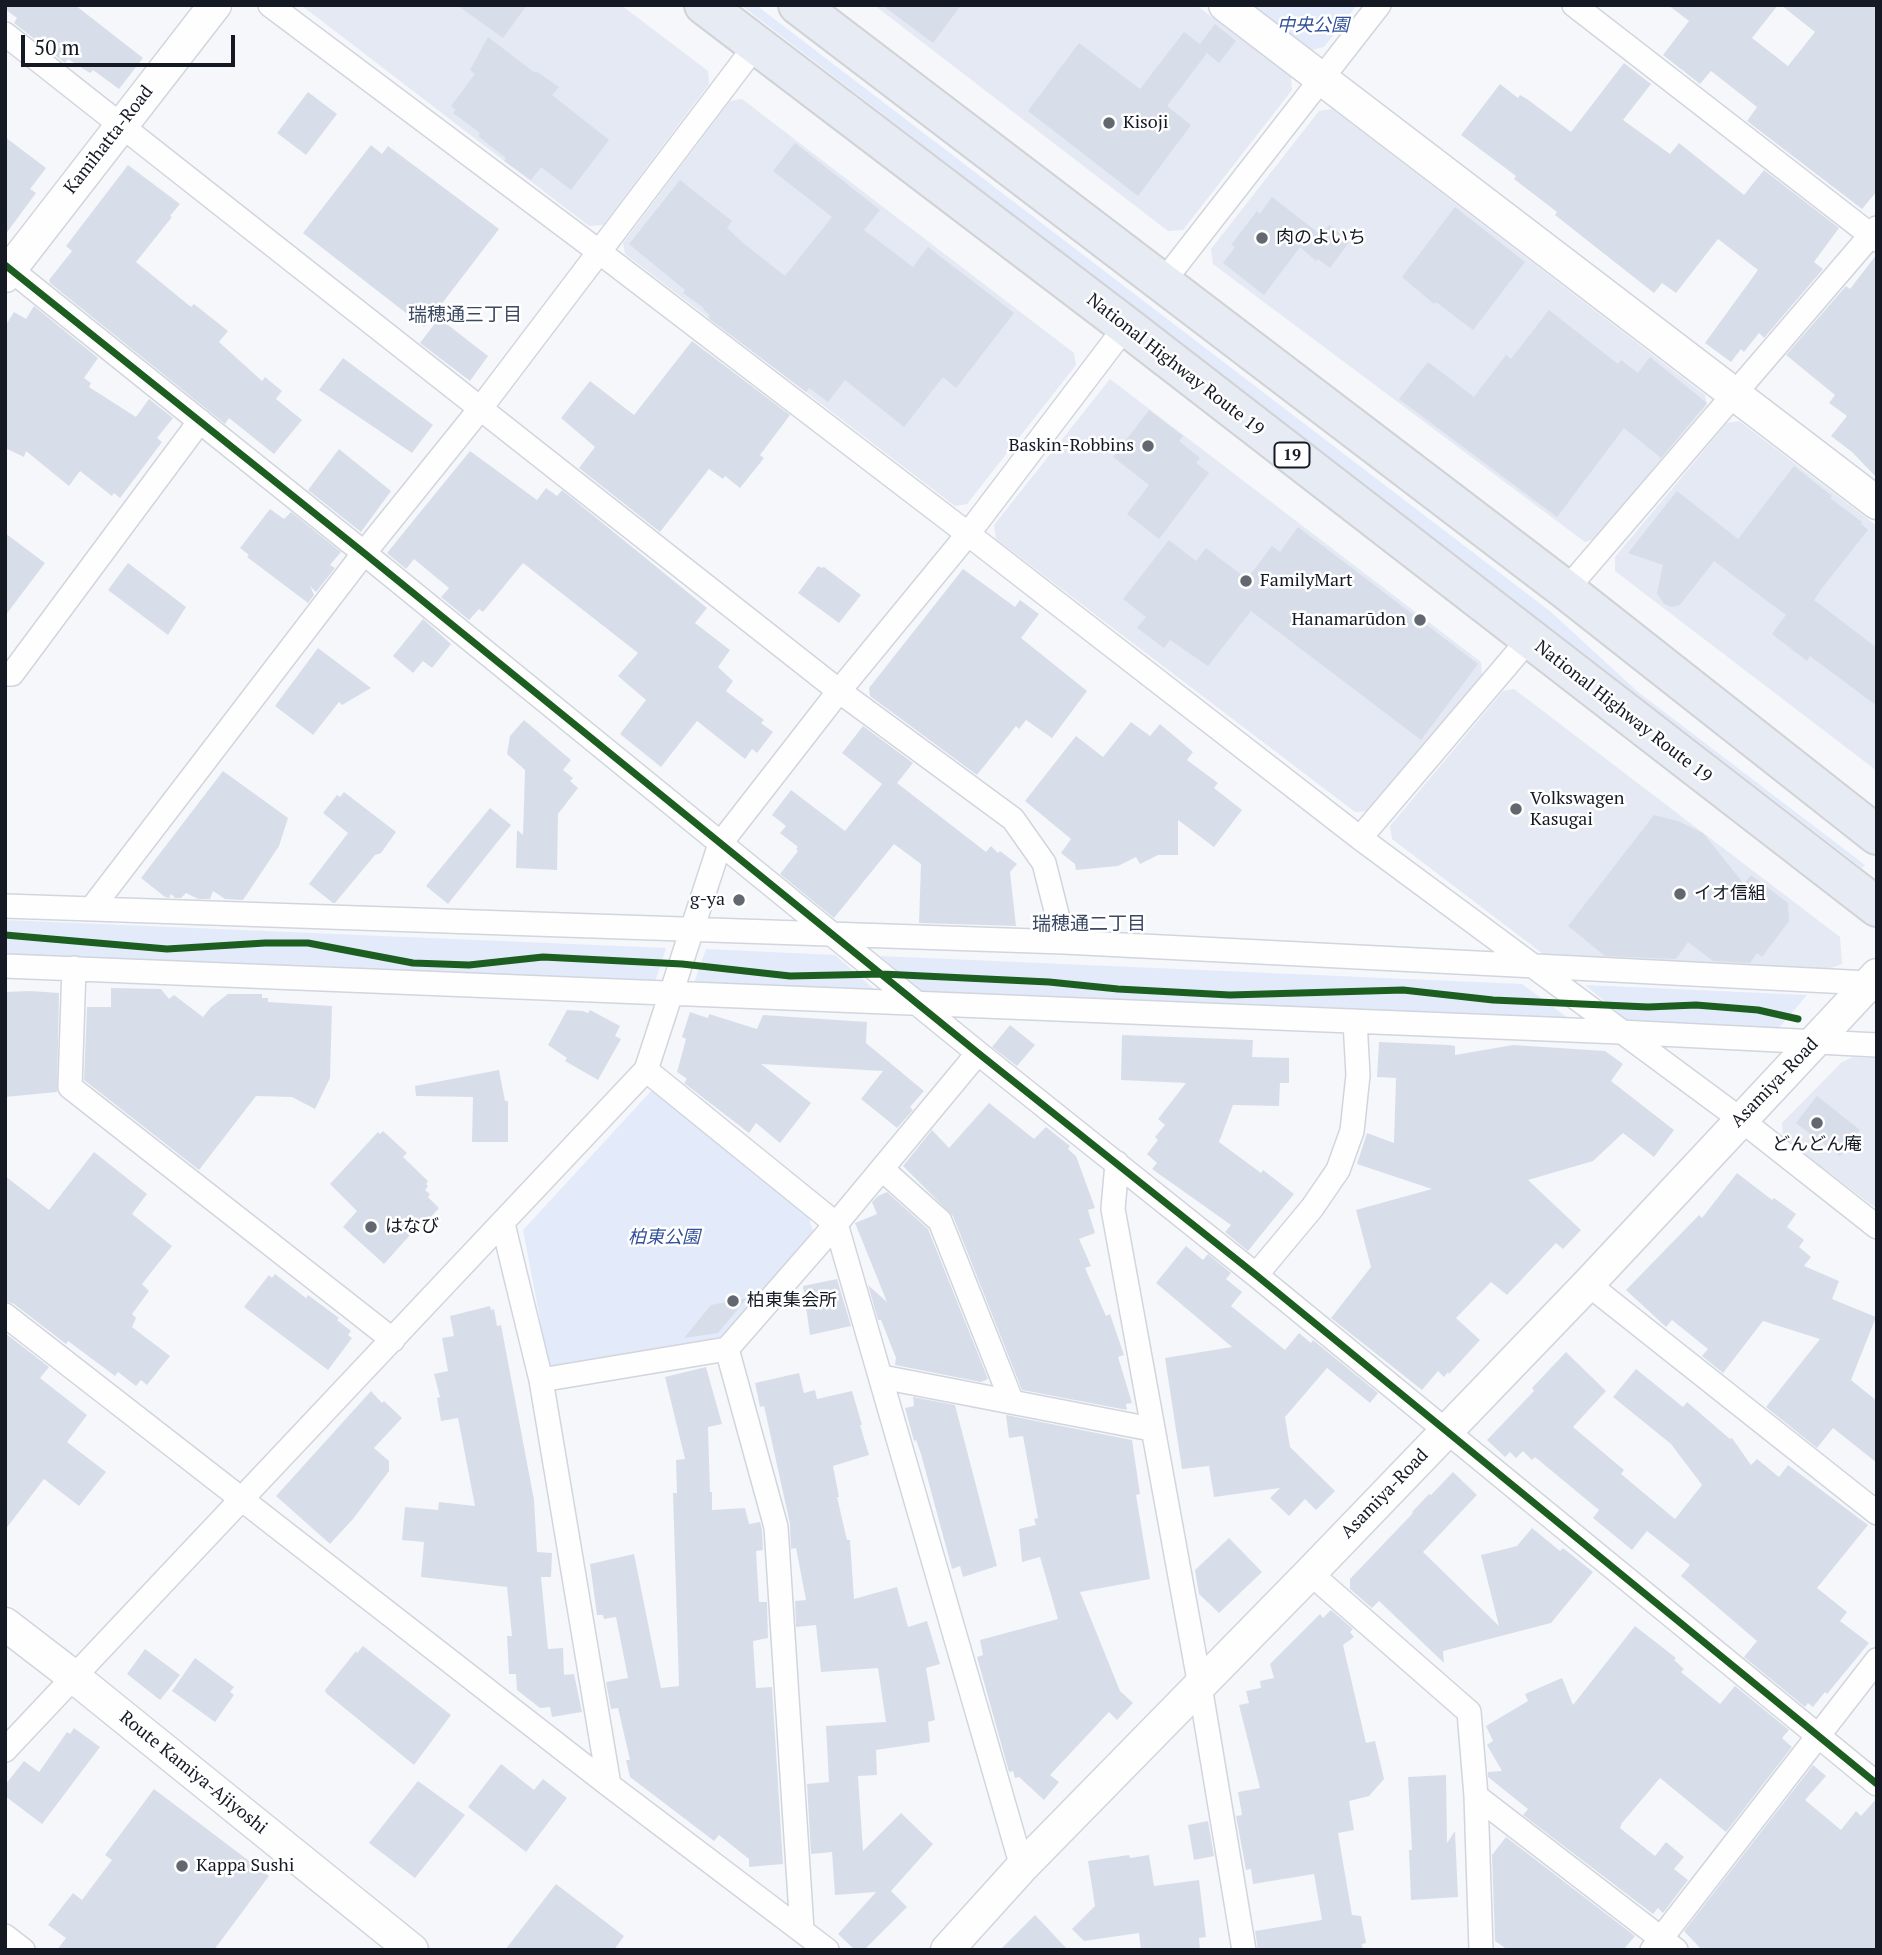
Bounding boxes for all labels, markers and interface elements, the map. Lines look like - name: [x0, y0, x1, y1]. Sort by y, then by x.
- park label: 中央公園: [1277, 15, 1349, 37]
- scale bar: [24, 21, 238, 65]
- text: 50 m: [34, 33, 80, 61]
- street label: Kamihatta-Road: [60, 82, 158, 198]
- place label: Kisoji: [1123, 112, 1168, 134]
- marker: Kisoji: [1101, 115, 1117, 131]
- place label: 肉のよいち: [1276, 227, 1366, 249]
- marker: 肉のよいち: [1254, 230, 1270, 246]
- street label: National Highway Route 19: [1082, 289, 1268, 441]
- district label: 瑞穂通三丁目: [408, 305, 522, 327]
- place label: Baskin-Robbins: [1008, 435, 1134, 457]
- marker: Baskin-Robbins: [1140, 438, 1156, 454]
- road number: 19: [1274, 442, 1310, 468]
- place label: FamilyMart: [1260, 570, 1353, 592]
- marker: FamilyMart: [1238, 573, 1254, 589]
- place label: Hanamarūdon: [1292, 609, 1406, 631]
- marker: Hanamarūdon: [1412, 612, 1428, 628]
- street label: National Highway Route 19: [1530, 636, 1716, 788]
- place label: Volkswagen Kasugai: [1530, 788, 1625, 830]
- marker: Volkswagen Kasugai: [1508, 801, 1524, 817]
- place label: イオ信組: [1694, 883, 1766, 905]
- marker: イオ信組: [1672, 886, 1688, 902]
- place label: g-ya: [690, 889, 725, 911]
- marker: g-ya: [731, 892, 747, 908]
- district label: 瑞穂通二丁目: [1032, 914, 1146, 936]
- street label: Asamiya-Road: [1727, 1034, 1823, 1132]
- marker: どんどん庵: [1809, 1115, 1825, 1131]
- place label: どんどん庵: [1772, 1134, 1862, 1156]
- place label: はなび: [385, 1216, 439, 1238]
- marker: はなび: [363, 1219, 379, 1235]
- park label: 柏東公園: [628, 1227, 700, 1249]
- place label: 柏東集会所: [747, 1290, 837, 1312]
- marker: 柏東集会所: [725, 1293, 741, 1309]
- street label: Asamiya-Road: [1337, 1445, 1433, 1543]
- street label: Route Kamiya-Ajiyoshi: [115, 1707, 271, 1839]
- place label: Kappa Sushi: [196, 1855, 294, 1877]
- marker: Kappa Sushi: [174, 1858, 190, 1874]

